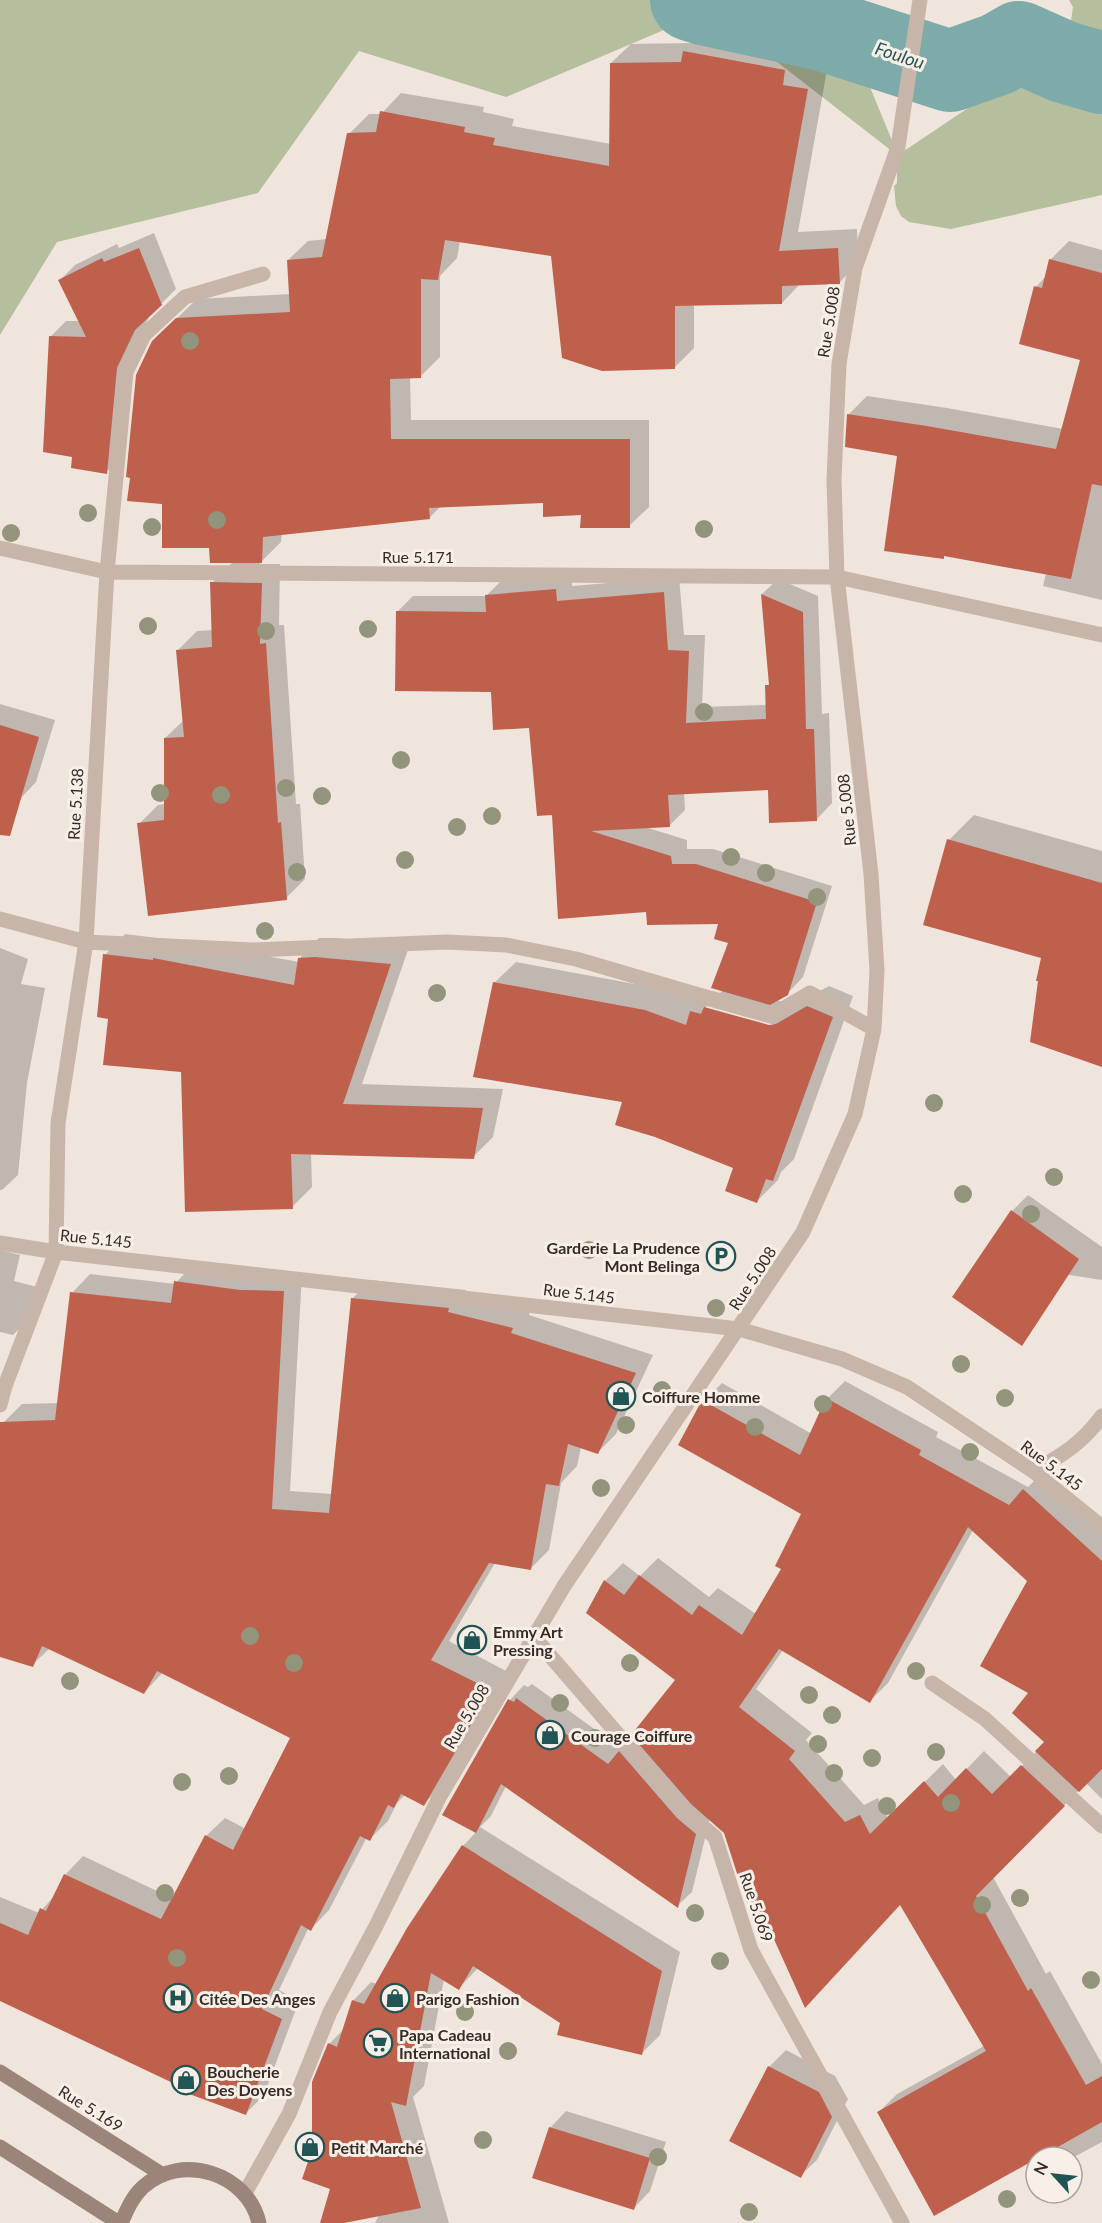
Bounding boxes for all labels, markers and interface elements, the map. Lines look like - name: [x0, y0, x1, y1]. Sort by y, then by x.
- water label: Foulou: [873, 37, 927, 73]
- street label: Rue 5.008: [813, 285, 843, 359]
- street label: Rue 5.171: [382, 547, 454, 566]
- street label: Rue 5.138: [64, 768, 86, 840]
- street label: Rue 5.008: [833, 773, 859, 847]
- street label: Rue 5.145: [59, 1225, 133, 1251]
- place label: Garderie La Prudence Mont Belinga: [547, 1238, 700, 1275]
- parking icon: Garderie La Prudence Mont Belinga: [705, 1240, 737, 1272]
- street label: Rue 5.008: [724, 1243, 780, 1313]
- street label: Rue 5.145: [542, 1279, 616, 1307]
- shop icon: Coiffure Homme: [605, 1380, 637, 1412]
- place label: Coiffure Homme: [642, 1387, 761, 1406]
- street label: Rue 5.145: [1018, 1436, 1086, 1494]
- place label: Emmy Art Pressing: [493, 1622, 563, 1659]
- shop icon: Emmy Art Pressing: [456, 1624, 488, 1656]
- street label: Rue 5.008: [439, 1680, 493, 1752]
- shop icon: Courage Coiffure: [534, 1719, 566, 1751]
- place label: Courage Coiffure: [571, 1726, 693, 1745]
- street label: Rue 5.069: [736, 1870, 778, 1944]
- hospital icon: Citée Des Anges: [162, 1982, 194, 2014]
- shop icon: Parigo Fashion: [379, 1982, 411, 2014]
- place label: Citée Des Anges: [199, 1989, 316, 2008]
- place label: Parigo Fashion: [416, 1989, 520, 2008]
- place label: Papa Cadeau International: [399, 2025, 491, 2062]
- supermarket icon: Papa Cadeau International: [362, 2027, 394, 2059]
- place label: Boucherie Des Doyens: [207, 2062, 292, 2099]
- shop icon: Boucherie Des Doyens: [170, 2064, 202, 2096]
- street label: Rue 5.169: [55, 2081, 127, 2135]
- shop icon: Petit Marché: [294, 2131, 326, 2163]
- place label: Petit Marché: [331, 2138, 424, 2157]
- north arrow: [1024, 2145, 1084, 2205]
- text: N: [1029, 2158, 1051, 2178]

